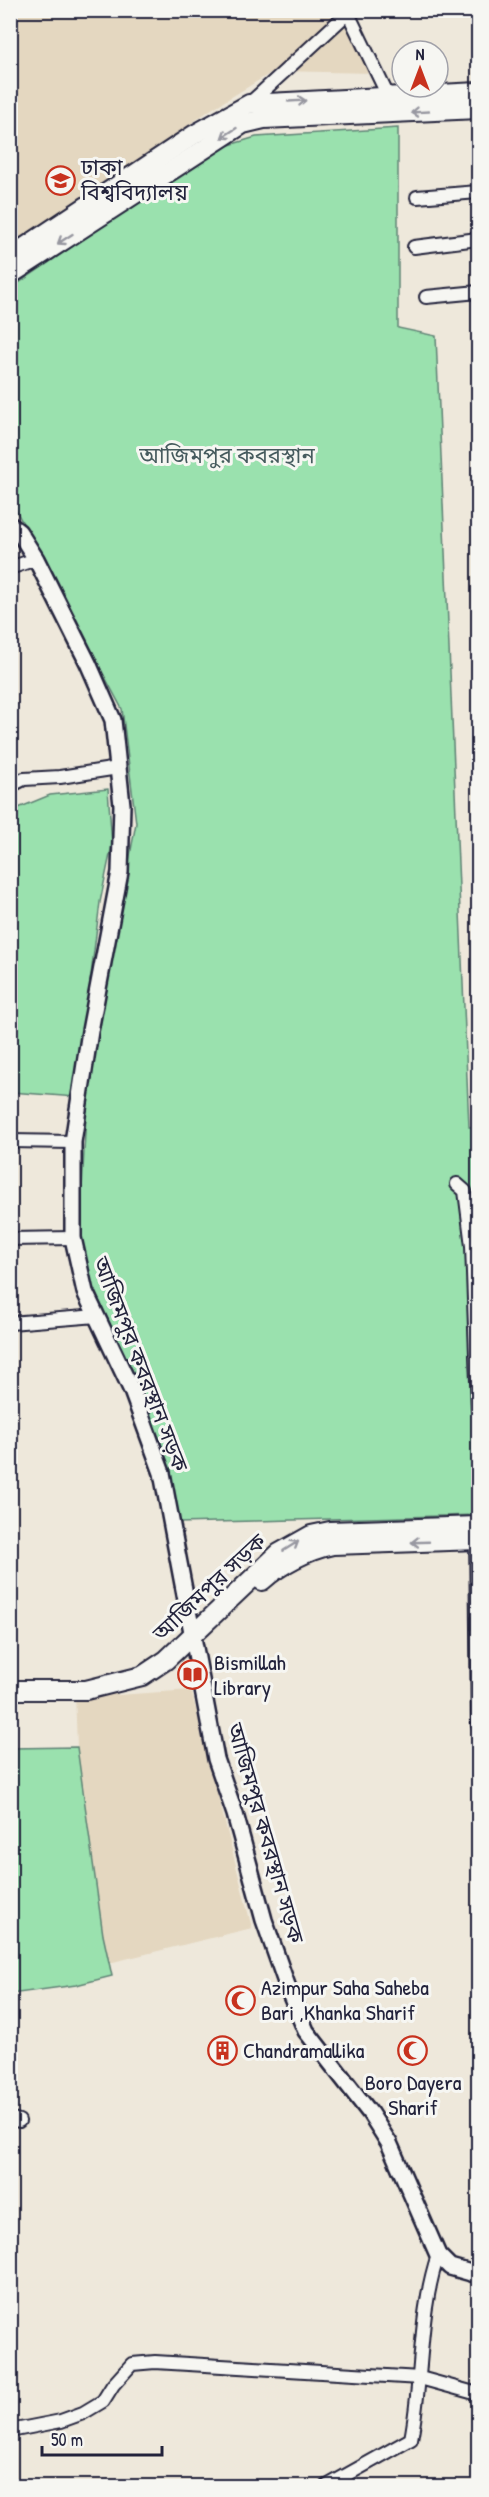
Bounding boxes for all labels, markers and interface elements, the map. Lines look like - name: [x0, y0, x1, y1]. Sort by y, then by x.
- north arrow: [390, 39, 450, 99]
- text: N: [416, 43, 425, 65]
- one-way arrow: [287, 95, 307, 106]
- one-way arrow: [411, 107, 431, 118]
- one-way arrow: [221, 127, 237, 139]
- place label: ঢাকা বিশ্ববিদ্যালয়: [80, 152, 188, 207]
- school or university icon: ঢাকা বিশ্ববিদ্যালয়: [44, 164, 76, 196]
- one-way arrow: [57, 234, 74, 246]
- park label: আজিমপুর কবরস্থান: [138, 440, 315, 470]
- street label: আজিমপুর কবরস্থান সড়ক: [86, 1251, 196, 1476]
- street label: আজিমপুর সড়ক: [145, 1526, 272, 1648]
- one-way arrow: [411, 1536, 431, 1548]
- one-way arrow: [282, 1540, 299, 1552]
- place label: Bismillah Library: [214, 1647, 286, 1702]
- library icon: Bismillah Library: [177, 1659, 209, 1691]
- street label: আজিমপুর কবরস্থান সড়ক: [220, 1718, 312, 1947]
- place label: Azimpur Saha Saheba Bari ,Khanka Sharif: [261, 1972, 429, 2027]
- mosque icon: Azimpur Saha Saheba Bari ,Khanka Sharif: [224, 1984, 256, 2016]
- building icon: Chandramallika: [206, 2034, 238, 2066]
- mosque icon: Boro Dayera Sharif: [397, 2034, 429, 2066]
- place label: Chandramallika: [243, 2035, 365, 2065]
- place label: Boro Dayera Sharif: [365, 2067, 462, 2122]
- scale bar: [42, 2419, 162, 2457]
- text: 50 m: [51, 2427, 83, 2452]

